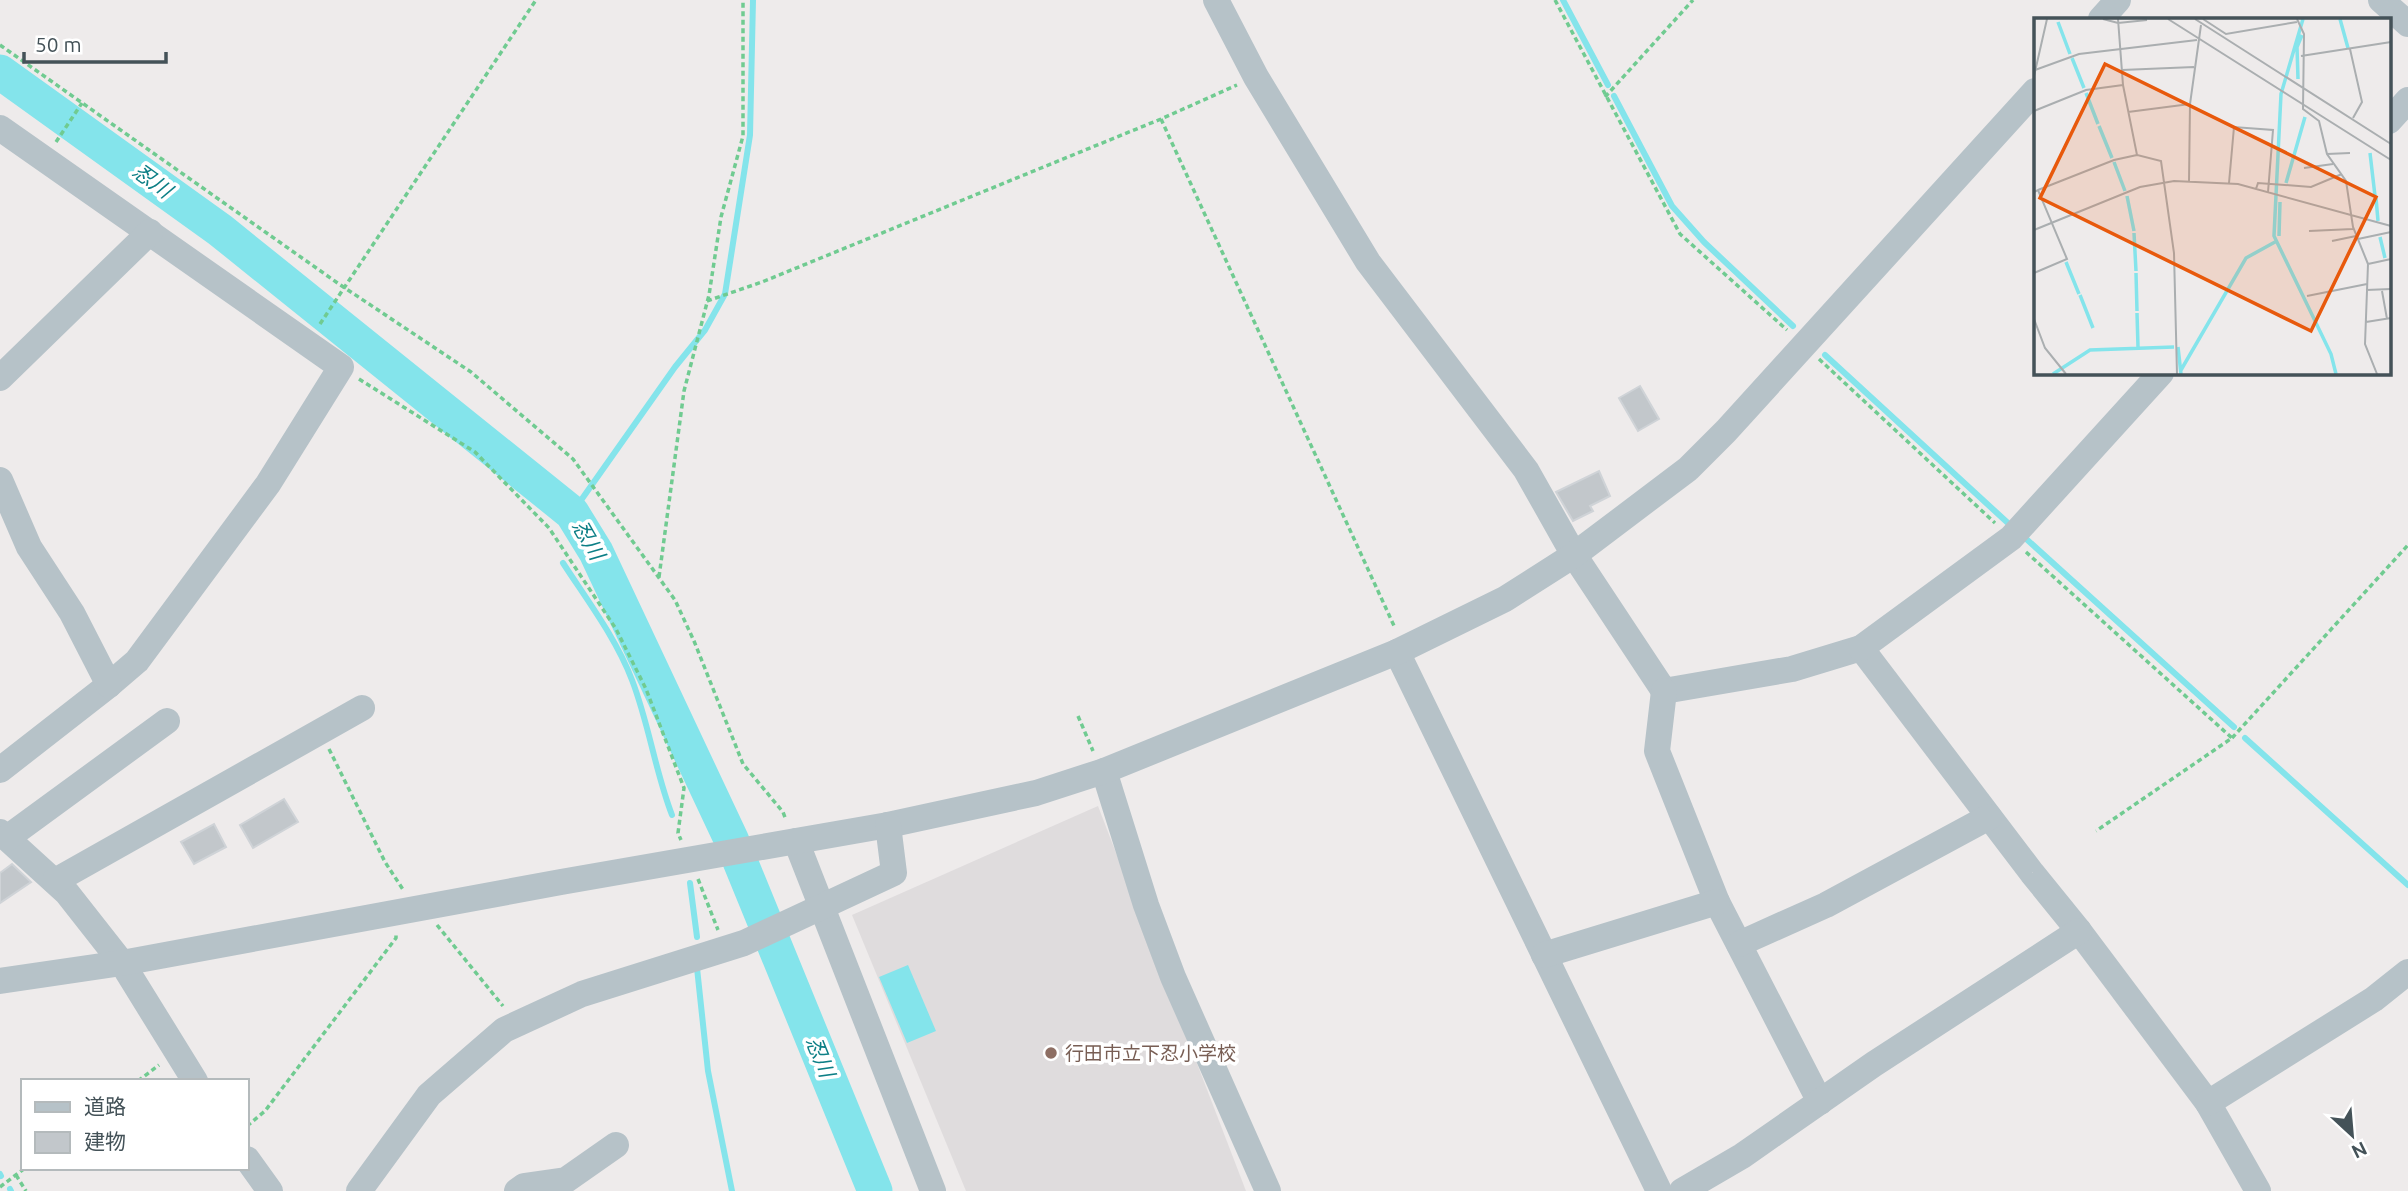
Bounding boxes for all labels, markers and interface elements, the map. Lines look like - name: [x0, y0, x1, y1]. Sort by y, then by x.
- inset map: [2034, 18, 2390, 374]
- scale bar: [24, 21, 166, 65]
- text: 50 m: [35, 32, 82, 56]
- water label: 忍川: [129, 158, 178, 203]
- water label: 忍川: [568, 515, 611, 565]
- water label: 忍川: [802, 1033, 841, 1082]
- place label: 行田市立下忍小学校: [1065, 1042, 1236, 1064]
- marker: 行田市立下忍小学校: [1043, 1045, 1059, 1061]
- legend: [21, 1079, 248, 1170]
- text: 道路: [84, 1094, 126, 1118]
- north arrow: [2317, 1100, 2387, 1170]
- text: 建物: [84, 1129, 126, 1153]
- text: N: [2348, 1137, 2371, 1163]

